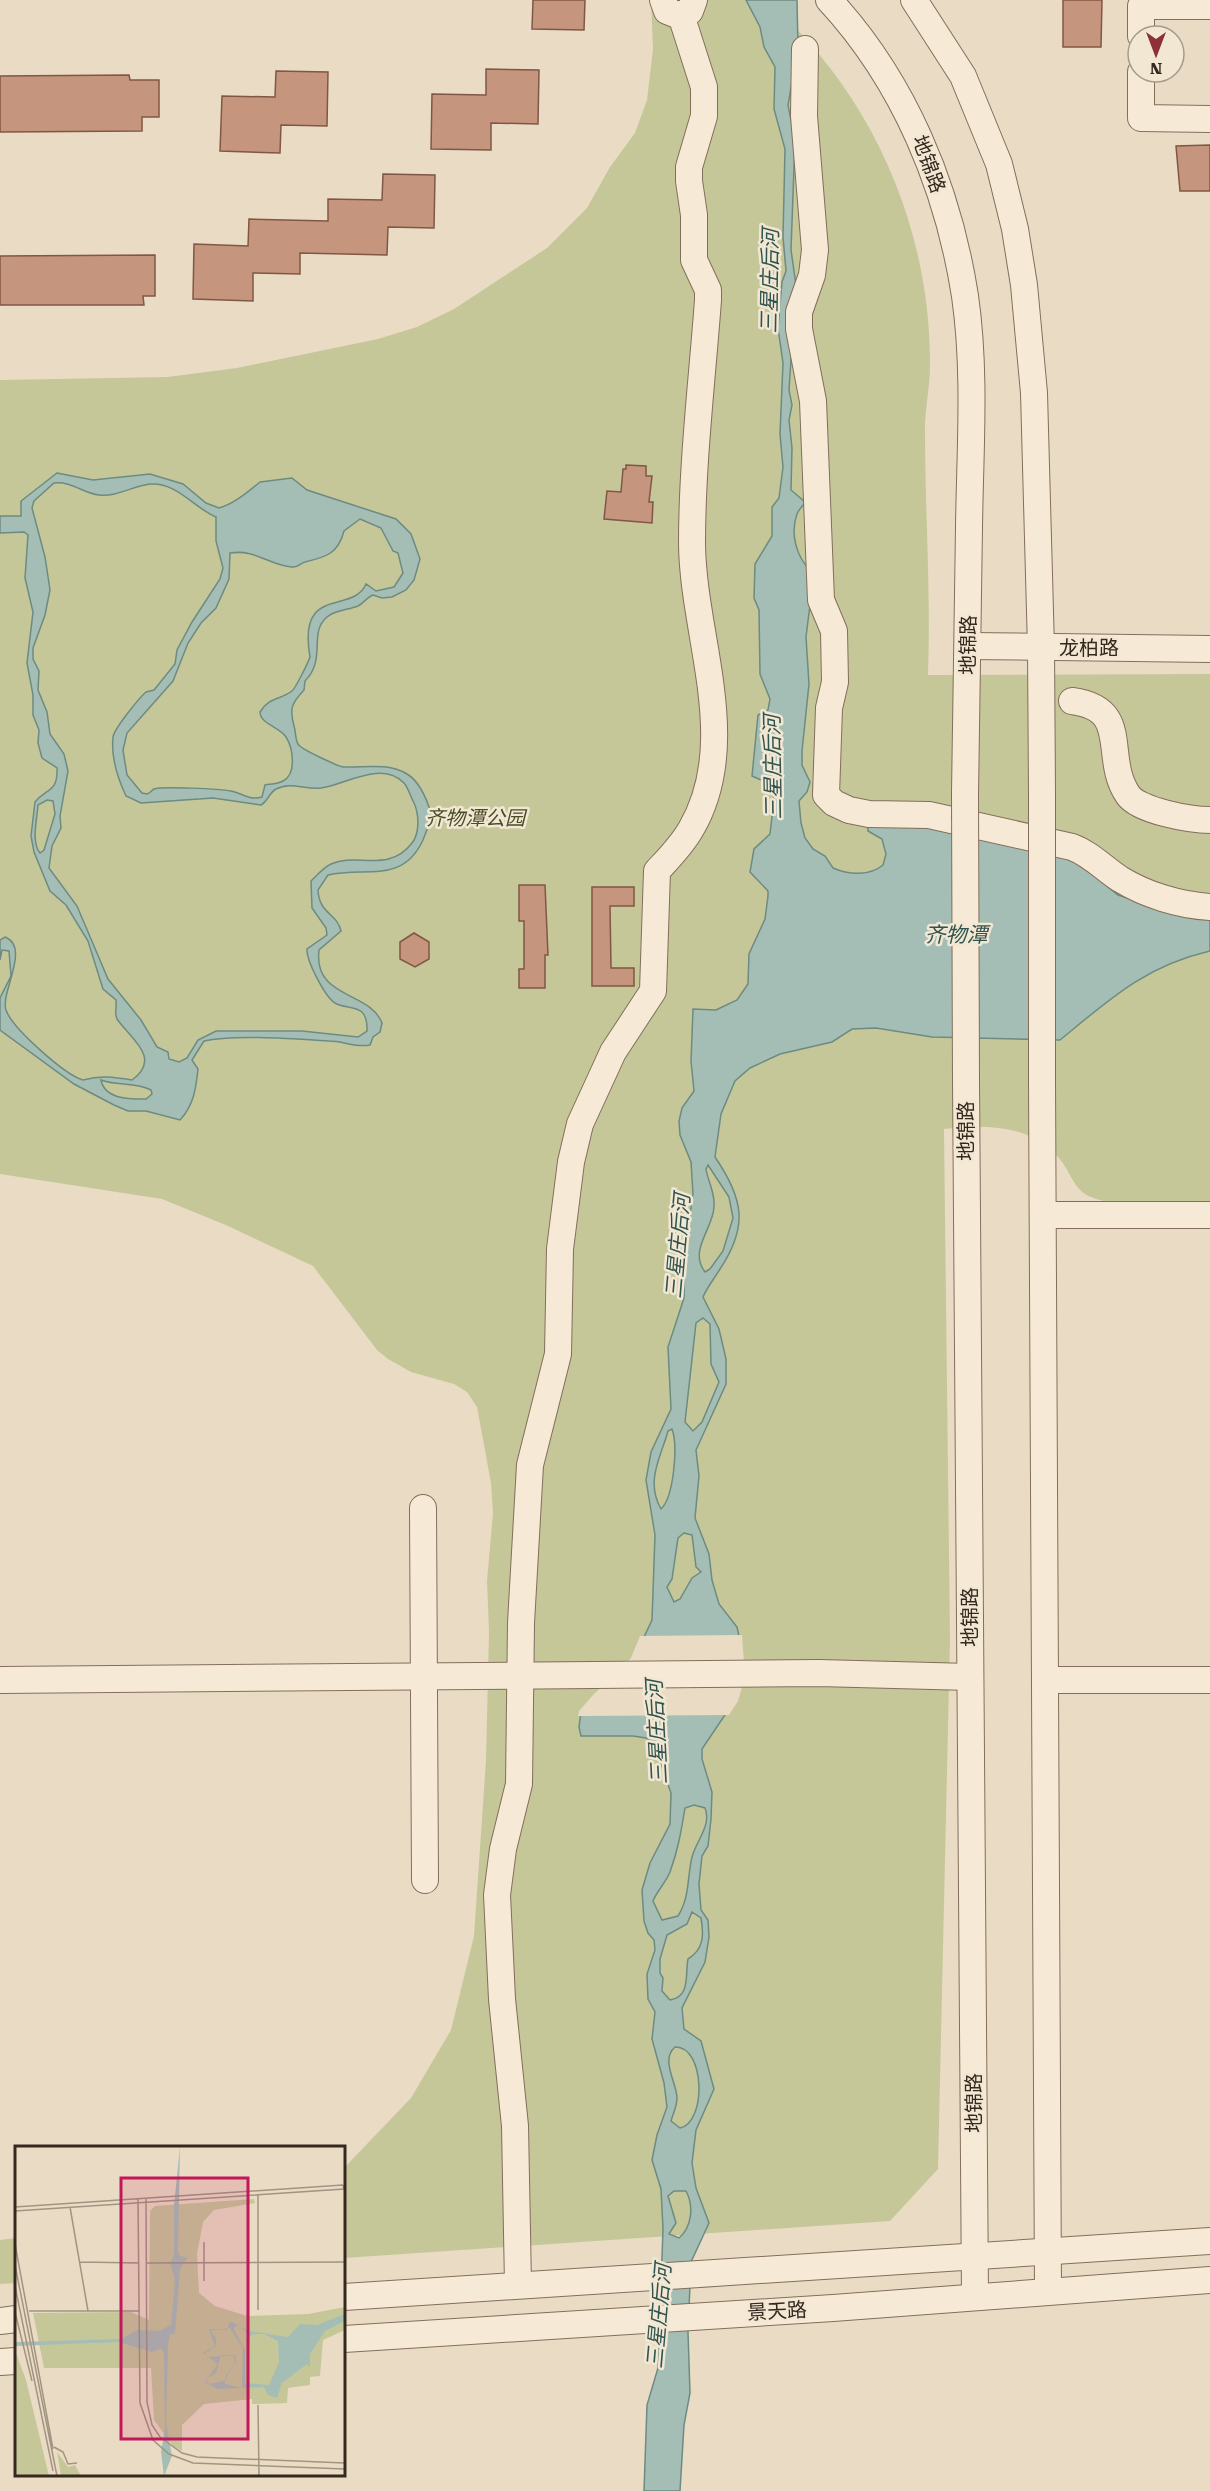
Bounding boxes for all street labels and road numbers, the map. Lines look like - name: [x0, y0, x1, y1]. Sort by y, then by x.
- street label: 地锦路: [907, 132, 951, 196]
- street label: 地锦路: [955, 615, 981, 675]
- street label: 龙柏路: [1059, 636, 1119, 660]
- street label: 地锦路: [954, 1101, 978, 1161]
- street label: 地锦路: [958, 1587, 982, 1647]
- street label: 地锦路: [962, 2073, 986, 2133]
- street label: 景天路: [746, 2297, 808, 2325]

